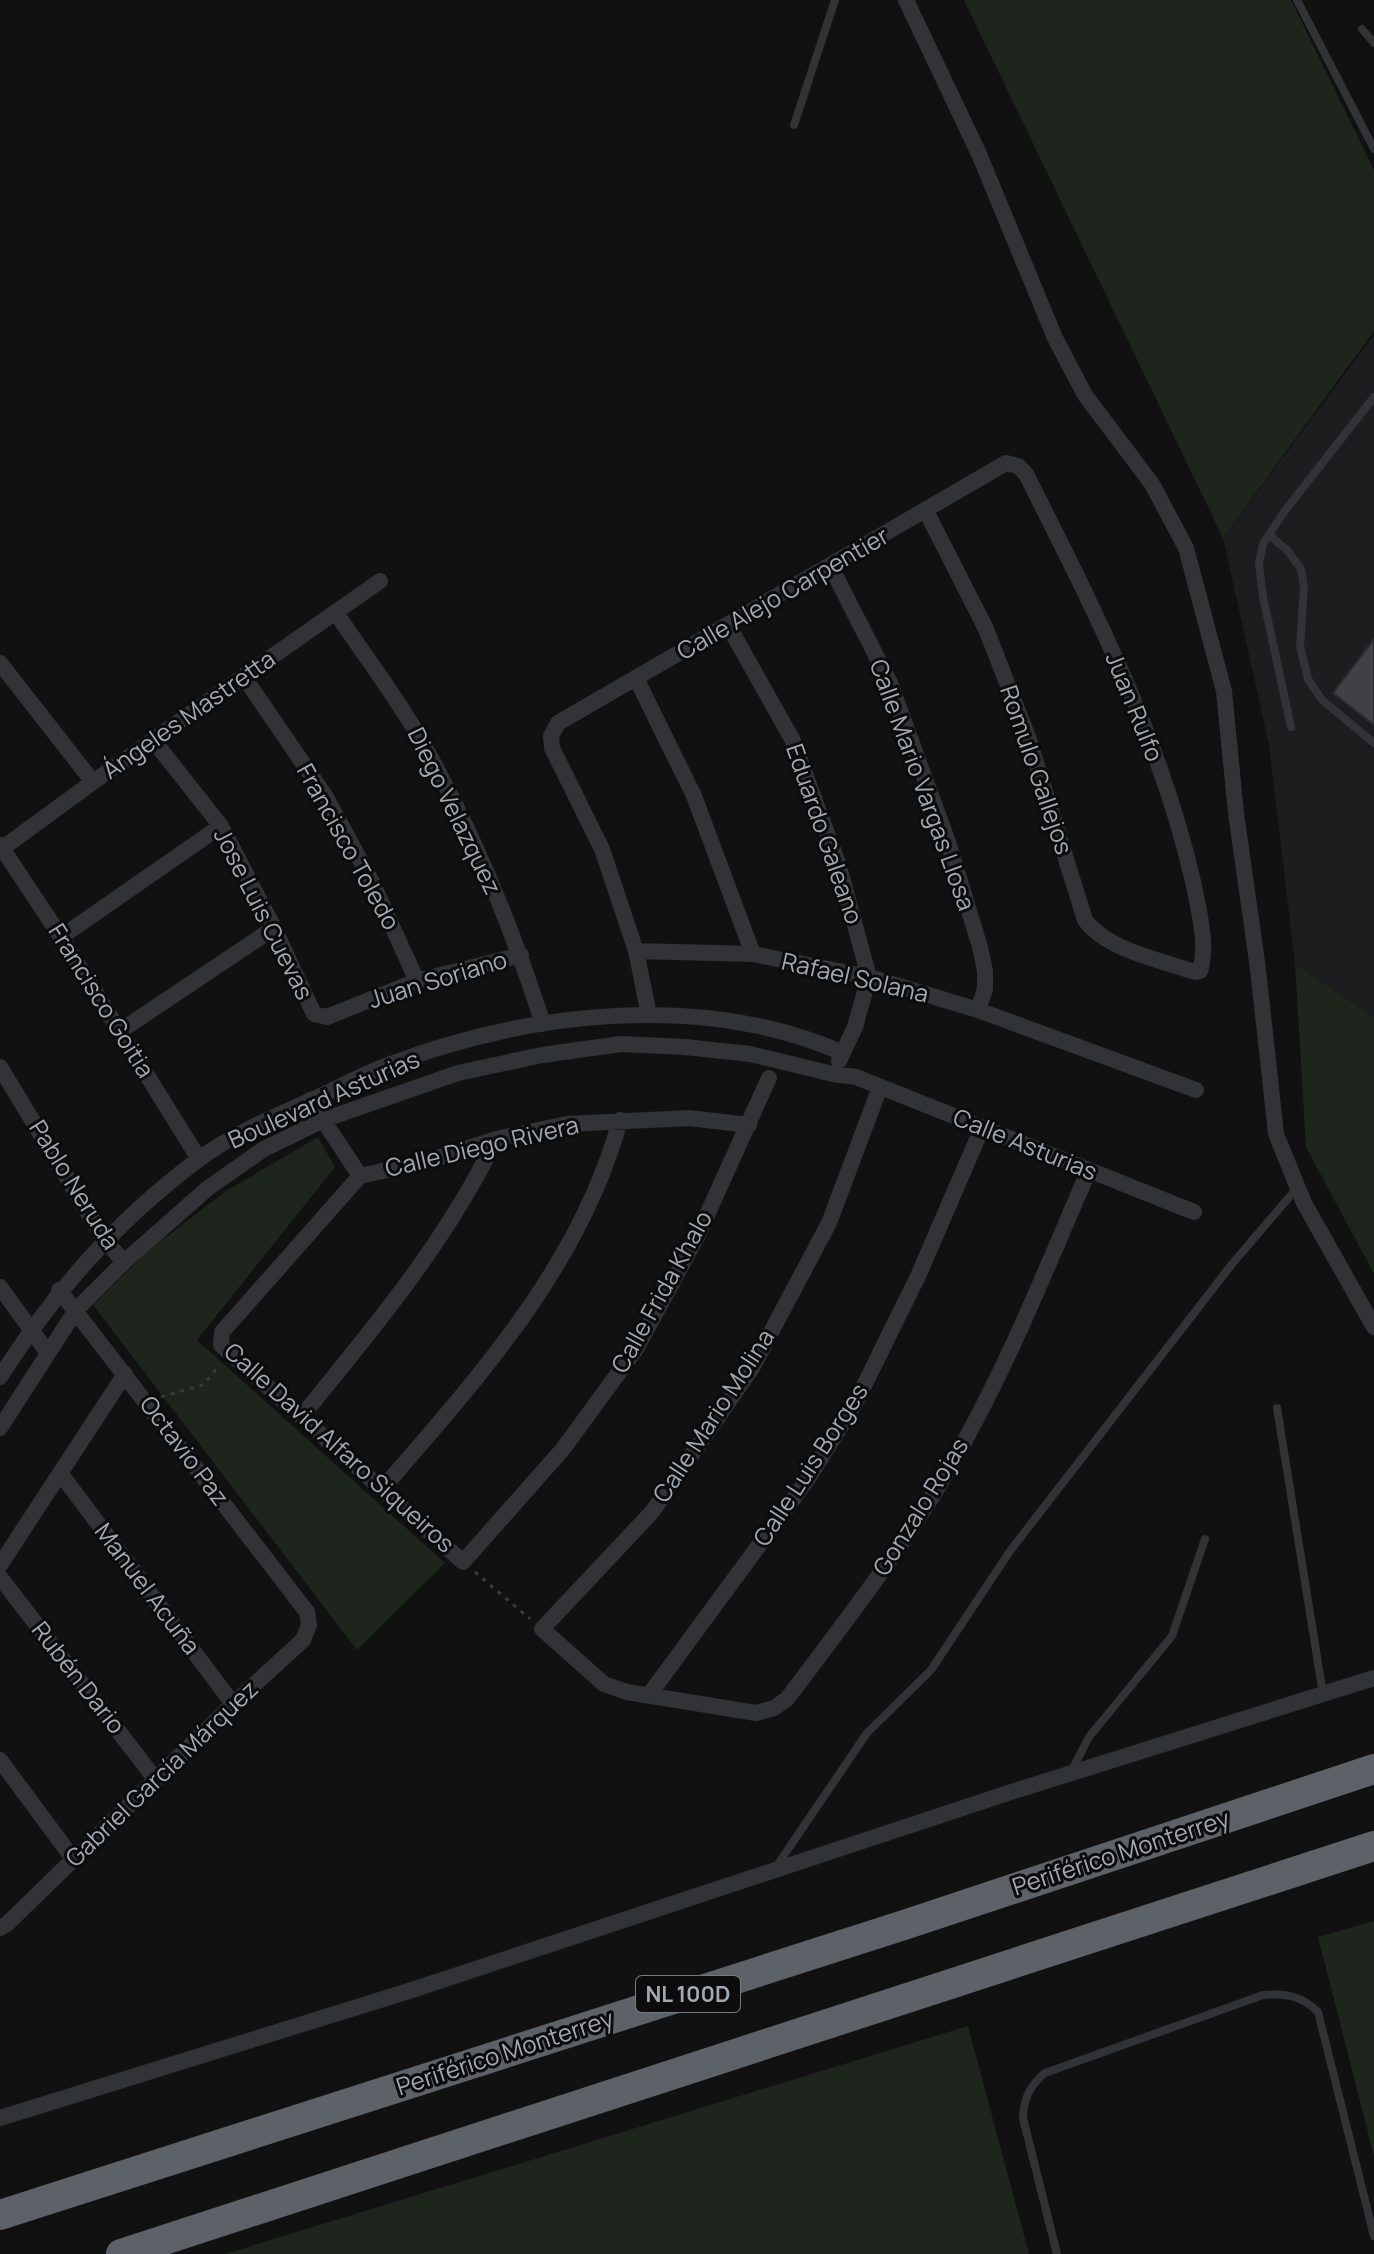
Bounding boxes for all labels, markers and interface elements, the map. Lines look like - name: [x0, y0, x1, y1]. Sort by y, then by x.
- street label: Calle Alejo Carpentier: [670, 518, 895, 667]
- street label: Ángeles Mastretta: [95, 642, 281, 786]
- street label: Juan Rulfo: [1099, 647, 1172, 766]
- street label: Calle Mario Vargas Llosa: [863, 654, 984, 915]
- street label: Romulo Gallejos: [993, 681, 1082, 858]
- street label: Diego Velazquez: [401, 721, 510, 899]
- street label: Eduardo Galeano: [779, 739, 872, 928]
- street label: Francisco Toledo: [290, 757, 409, 935]
- street label: Jose Luis Cuevas: [207, 822, 322, 1005]
- street label: Francisco Goitia: [42, 917, 163, 1084]
- street label: Juan Soriano: [364, 942, 511, 1015]
- street label: Rafael Solana: [779, 944, 932, 1009]
- street label: Boulevard Asturias: [222, 1042, 424, 1156]
- street label: Calle Asturias: [949, 1100, 1102, 1187]
- street label: Calle Diego Rivera: [382, 1107, 582, 1184]
- street label: Pablo Neruda: [22, 1113, 128, 1255]
- street label: Calle Frida Khalo: [602, 1204, 719, 1378]
- street label: Calle Mario Molina: [644, 1322, 781, 1508]
- street label: Calle David Alfaro Siqueiros: [218, 1334, 462, 1559]
- street label: Calle Luis Borges: [745, 1376, 875, 1552]
- street label: Octavio Paz: [133, 1388, 237, 1512]
- street label: Gonzalo Rojas: [864, 1431, 975, 1581]
- street label: Manuel Acuña: [88, 1516, 209, 1661]
- street label: Rubén Dario: [25, 1614, 134, 1740]
- street label: Gabriel García Márquez: [57, 1672, 264, 1874]
- street label: Periférico Monterrey: [1008, 1801, 1234, 1902]
- road number: NL 100D: [636, 1976, 740, 2012]
- street label: Periférico Monterrey: [392, 2001, 618, 2102]

